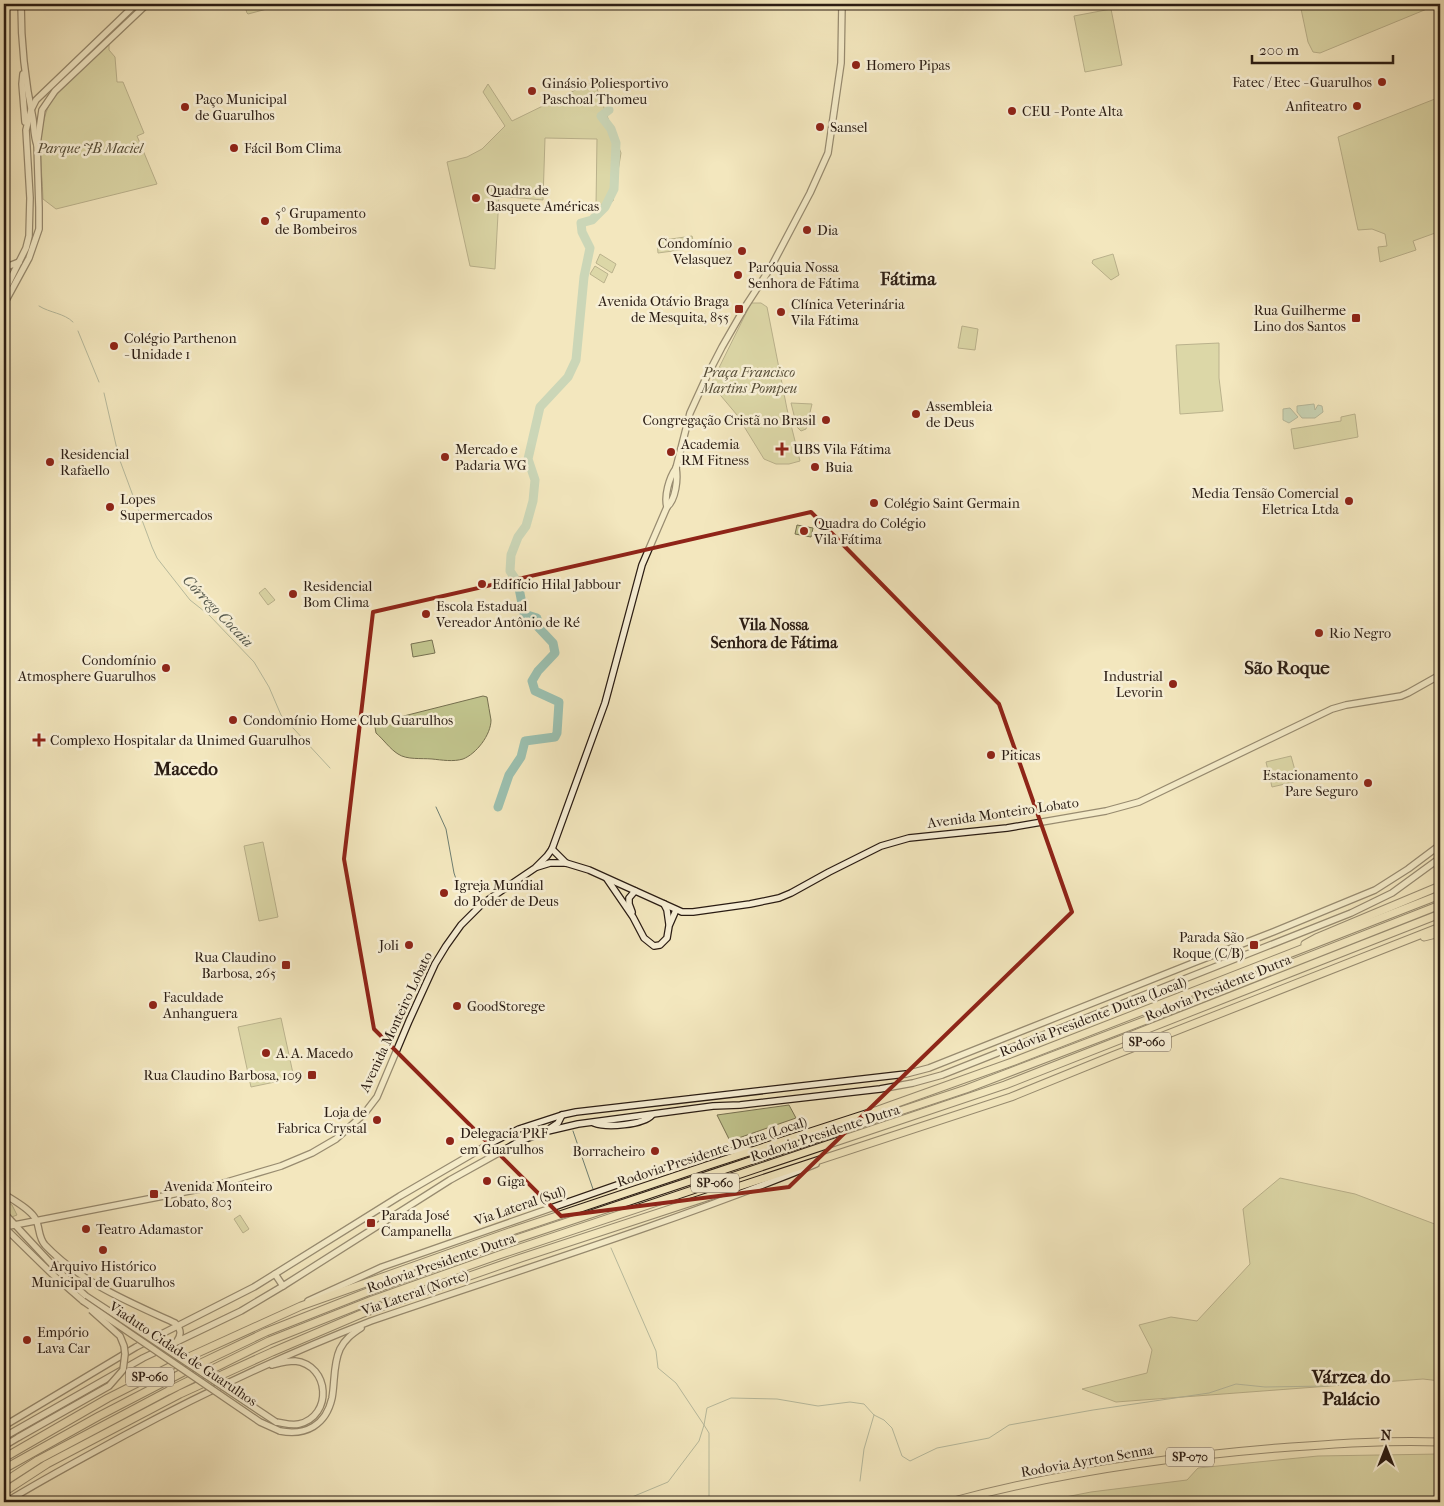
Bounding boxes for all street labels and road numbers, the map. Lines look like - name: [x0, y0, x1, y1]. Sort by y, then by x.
- street label: Avenida Monteiro Lobato: [925, 794, 1080, 832]
- street label: Avenida Monteiro Lobato: [356, 949, 436, 1096]
- street label: Rodovia Presidente Dutra: [1142, 951, 1294, 1025]
- street label: Rodovia Presidente Dutra (Local): [997, 973, 1189, 1061]
- road number: SP-060: [1123, 1032, 1171, 1052]
- street label: Rodovia Presidente Dutra: [748, 1101, 902, 1165]
- street label: Rodovia Presidente Dutra (Local): [615, 1113, 809, 1191]
- road number: SP-060: [691, 1174, 739, 1192]
- street label: Via Lateral (Sul): [471, 1182, 568, 1230]
- street label: Rodovia Presidente Dutra: [364, 1229, 518, 1296]
- street label: Via Lateral (Norte): [358, 1267, 471, 1320]
- street label: Viaduto Cidade de Guarulhos: [105, 1297, 260, 1410]
- road number: SP-060: [126, 1368, 174, 1386]
- street label: Rodovia Ayrton Senna: [1019, 1441, 1155, 1481]
- road number: SP-070: [1166, 1448, 1214, 1466]

